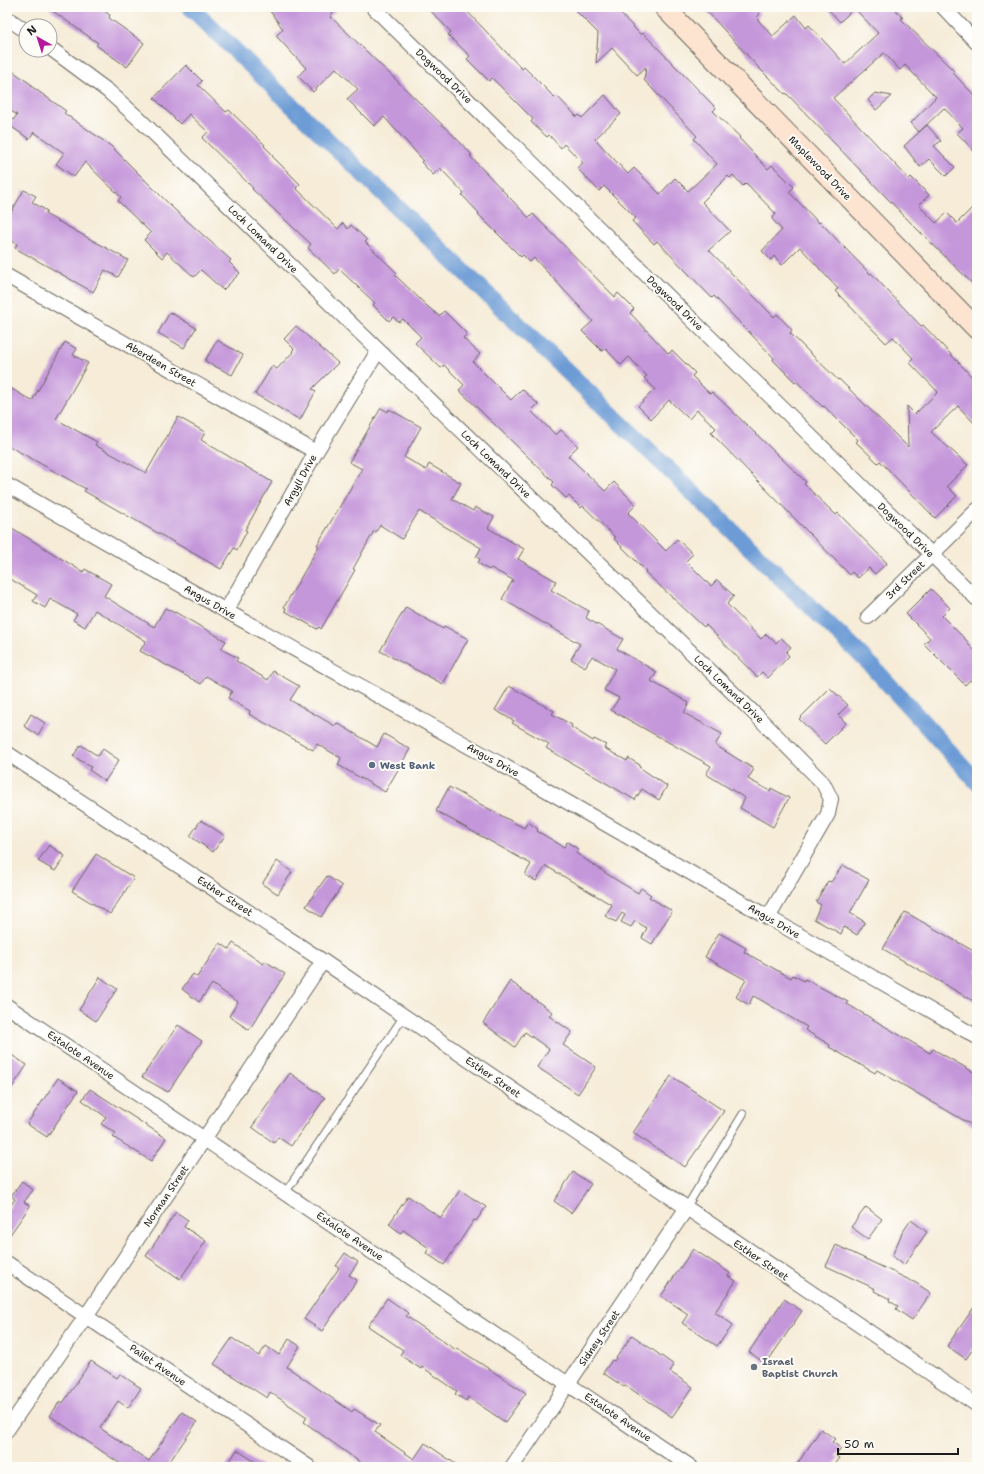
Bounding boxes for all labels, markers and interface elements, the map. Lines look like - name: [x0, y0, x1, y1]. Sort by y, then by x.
- north arrow: [18, 18, 58, 58]
- text: N: [24, 22, 40, 39]
- street label: Dogwood Drive: [413, 46, 475, 106]
- street label: Maplewood Drive: [786, 133, 854, 203]
- street label: Loch Lomand Drive: [225, 202, 301, 276]
- street label: Dogwood Drive: [644, 273, 706, 333]
- street label: Aberdeen Street: [123, 339, 199, 389]
- street label: Loch Lomand Drive: [458, 427, 534, 501]
- street label: Argyll Drive: [280, 452, 320, 508]
- street label: Dogwood Drive: [875, 500, 937, 560]
- street label: 3rd Street: [882, 558, 928, 602]
- street label: Angus Drive: [182, 582, 239, 622]
- street label: Loch Lomand Drive: [691, 652, 767, 726]
- street label: Angus Drive: [465, 740, 522, 780]
- place label: West Bank: [380, 759, 436, 772]
- marker: West Bank: [367, 760, 377, 770]
- street label: Esther Street: [195, 873, 255, 919]
- street label: Angus Drive: [746, 901, 803, 941]
- street label: Estalote Avenue: [45, 1028, 117, 1082]
- street label: Esther Street: [463, 1054, 523, 1100]
- street label: Norman Street: [141, 1163, 191, 1229]
- street label: Estalote Avenue: [314, 1209, 386, 1263]
- street label: Esther Street: [731, 1237, 791, 1283]
- street label: Sidney Street: [575, 1307, 623, 1369]
- street label: Pailet Avenue: [127, 1341, 189, 1389]
- place label: Israel Baptist Church: [762, 1355, 838, 1380]
- marker: Israel Baptist Church: [749, 1362, 759, 1372]
- street label: Estalote Avenue: [582, 1390, 654, 1444]
- scale bar: [838, 1430, 958, 1456]
- text: 50 m: [844, 1436, 874, 1452]

